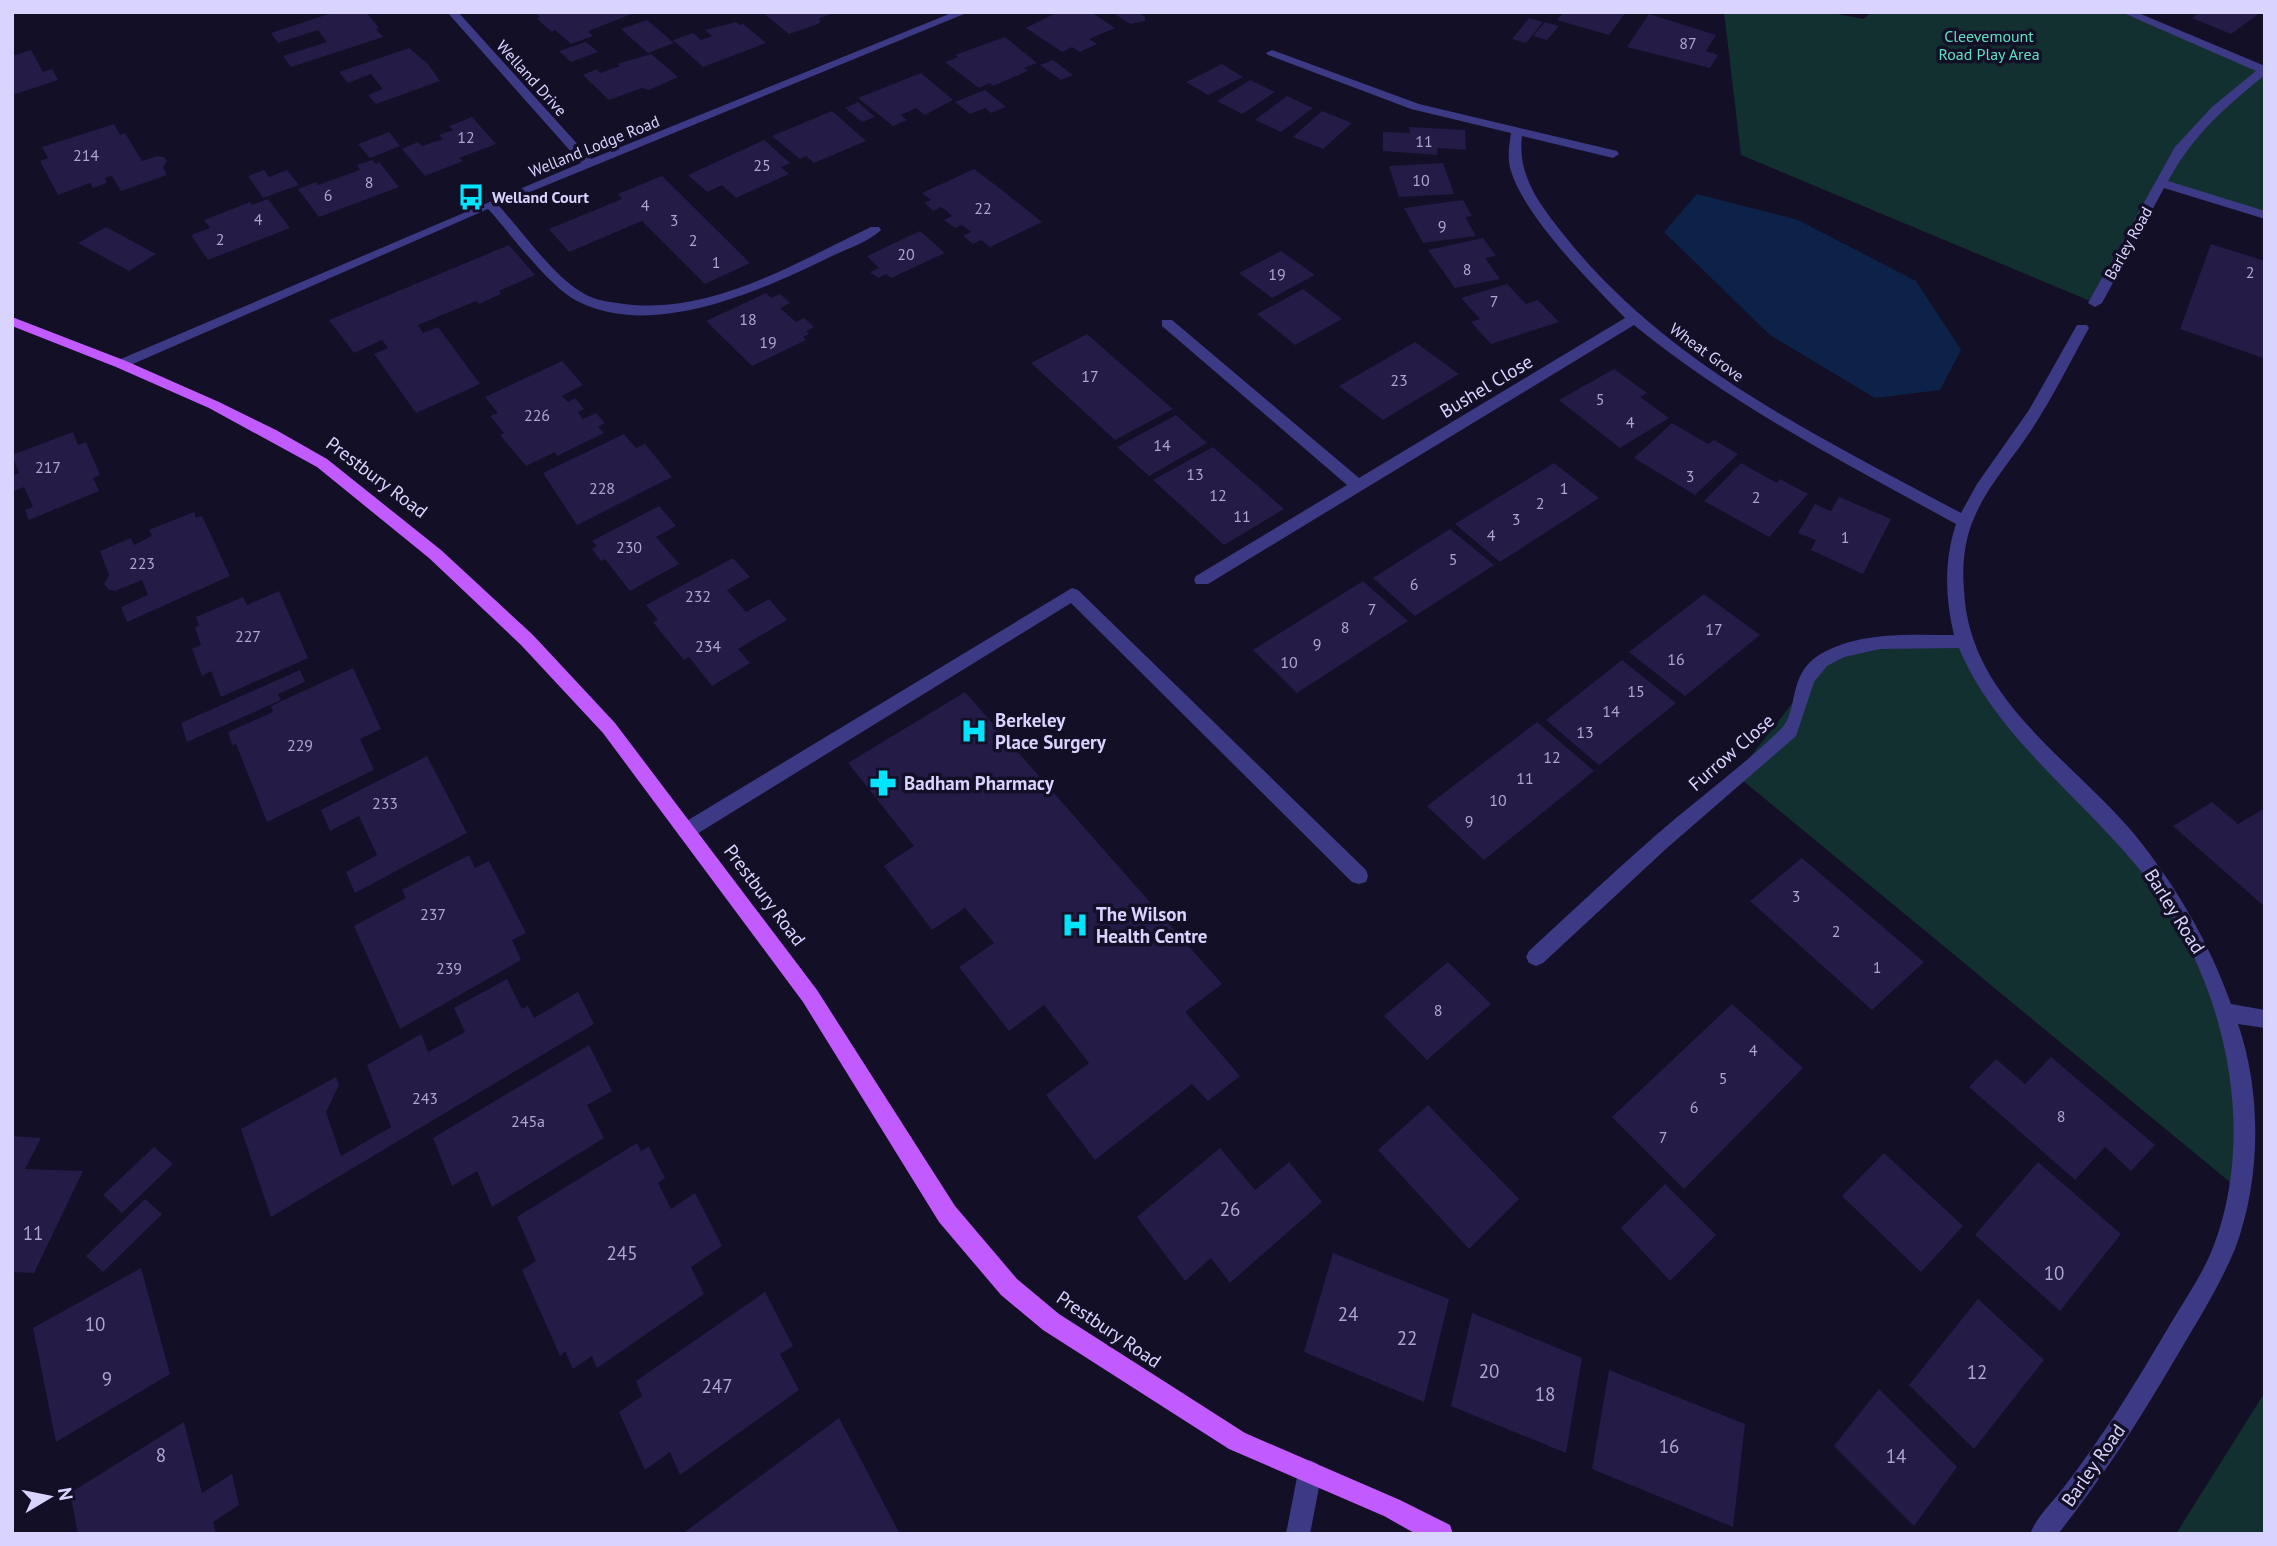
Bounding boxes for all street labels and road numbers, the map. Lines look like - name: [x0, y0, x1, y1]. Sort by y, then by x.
- street label: Welland Drive: [493, 36, 571, 120]
- street label: Welland Lodge Road: [526, 111, 662, 181]
- street label: Barley Road: [2100, 203, 2156, 283]
- street label: Wheat Grove: [1666, 318, 1748, 386]
- street label: Bushel Close: [1435, 349, 1537, 423]
- street label: Prestbury Road: [321, 431, 433, 523]
- street label: Furrow Close: [1683, 708, 1779, 796]
- street label: Prestbury Road: [719, 839, 811, 951]
- street label: Barley Road: [2140, 864, 2210, 958]
- street label: Prestbury Road: [1052, 1285, 1166, 1373]
- street label: Barley Road: [2056, 1419, 2130, 1511]

